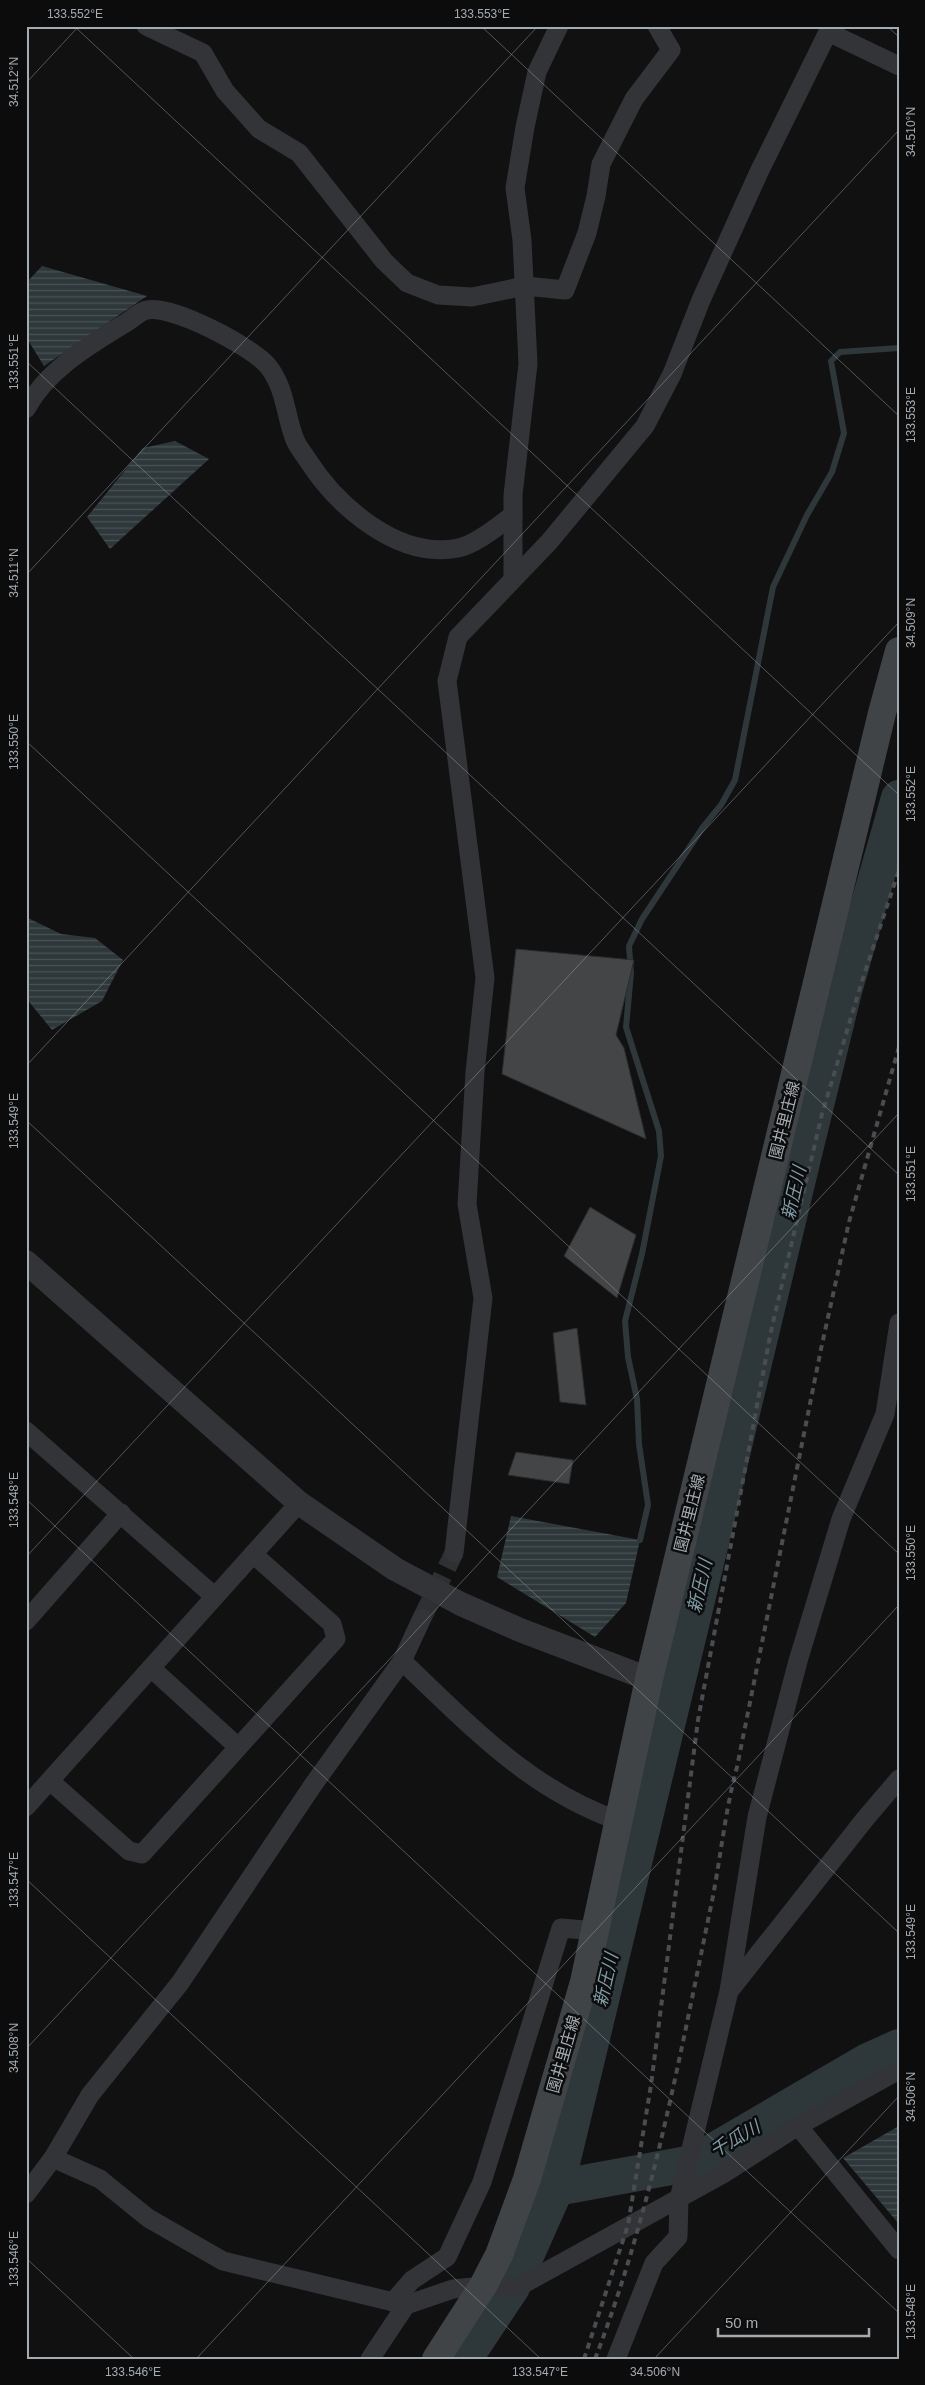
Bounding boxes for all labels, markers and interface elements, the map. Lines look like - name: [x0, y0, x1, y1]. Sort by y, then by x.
- text: 133.552°E: [47, 7, 103, 21]
- text: 133.553°E: [454, 7, 510, 21]
- text: 34.512°N: [7, 57, 21, 107]
- text: 34.510°N: [904, 107, 918, 157]
- text: 133.551°E: [7, 334, 21, 390]
- text: 133.553°E: [904, 387, 918, 443]
- text: 34.511°N: [7, 548, 21, 598]
- text: 34.509°N: [904, 598, 918, 648]
- text: 133.550°E: [7, 714, 21, 770]
- text: 133.552°E: [904, 766, 918, 822]
- street label: 園井里庄線: [767, 1079, 802, 1161]
- text: 133.549°E: [7, 1093, 21, 1149]
- text: 133.551°E: [904, 1146, 918, 1202]
- water label: 新圧川: [778, 1162, 810, 1222]
- text: 133.548°E: [7, 1472, 21, 1528]
- street label: 園井里庄線: [672, 1472, 707, 1554]
- text: 133.550°E: [904, 1525, 918, 1581]
- water label: 新圧川: [684, 1555, 716, 1615]
- text: 133.547°E: [7, 1852, 21, 1908]
- text: 133.549°E: [904, 1904, 918, 1960]
- water label: 新圧川: [590, 1949, 622, 2009]
- street label: 園井里庄線: [544, 2013, 583, 2095]
- text: 34.508°N: [7, 2023, 21, 2073]
- text: 34.506°N: [904, 2072, 918, 2122]
- water label: 千瓜川: [707, 2116, 765, 2161]
- text: 133.546°E: [7, 2231, 21, 2287]
- text: 133.548°E: [904, 2284, 918, 2340]
- scale bar: [718, 2305, 869, 2337]
- text: 50 m: [725, 2314, 758, 2331]
- text: 133.546°E: [105, 2365, 161, 2379]
- text: 133.547°E: [512, 2365, 568, 2379]
- text: 34.506°N: [630, 2365, 680, 2379]

